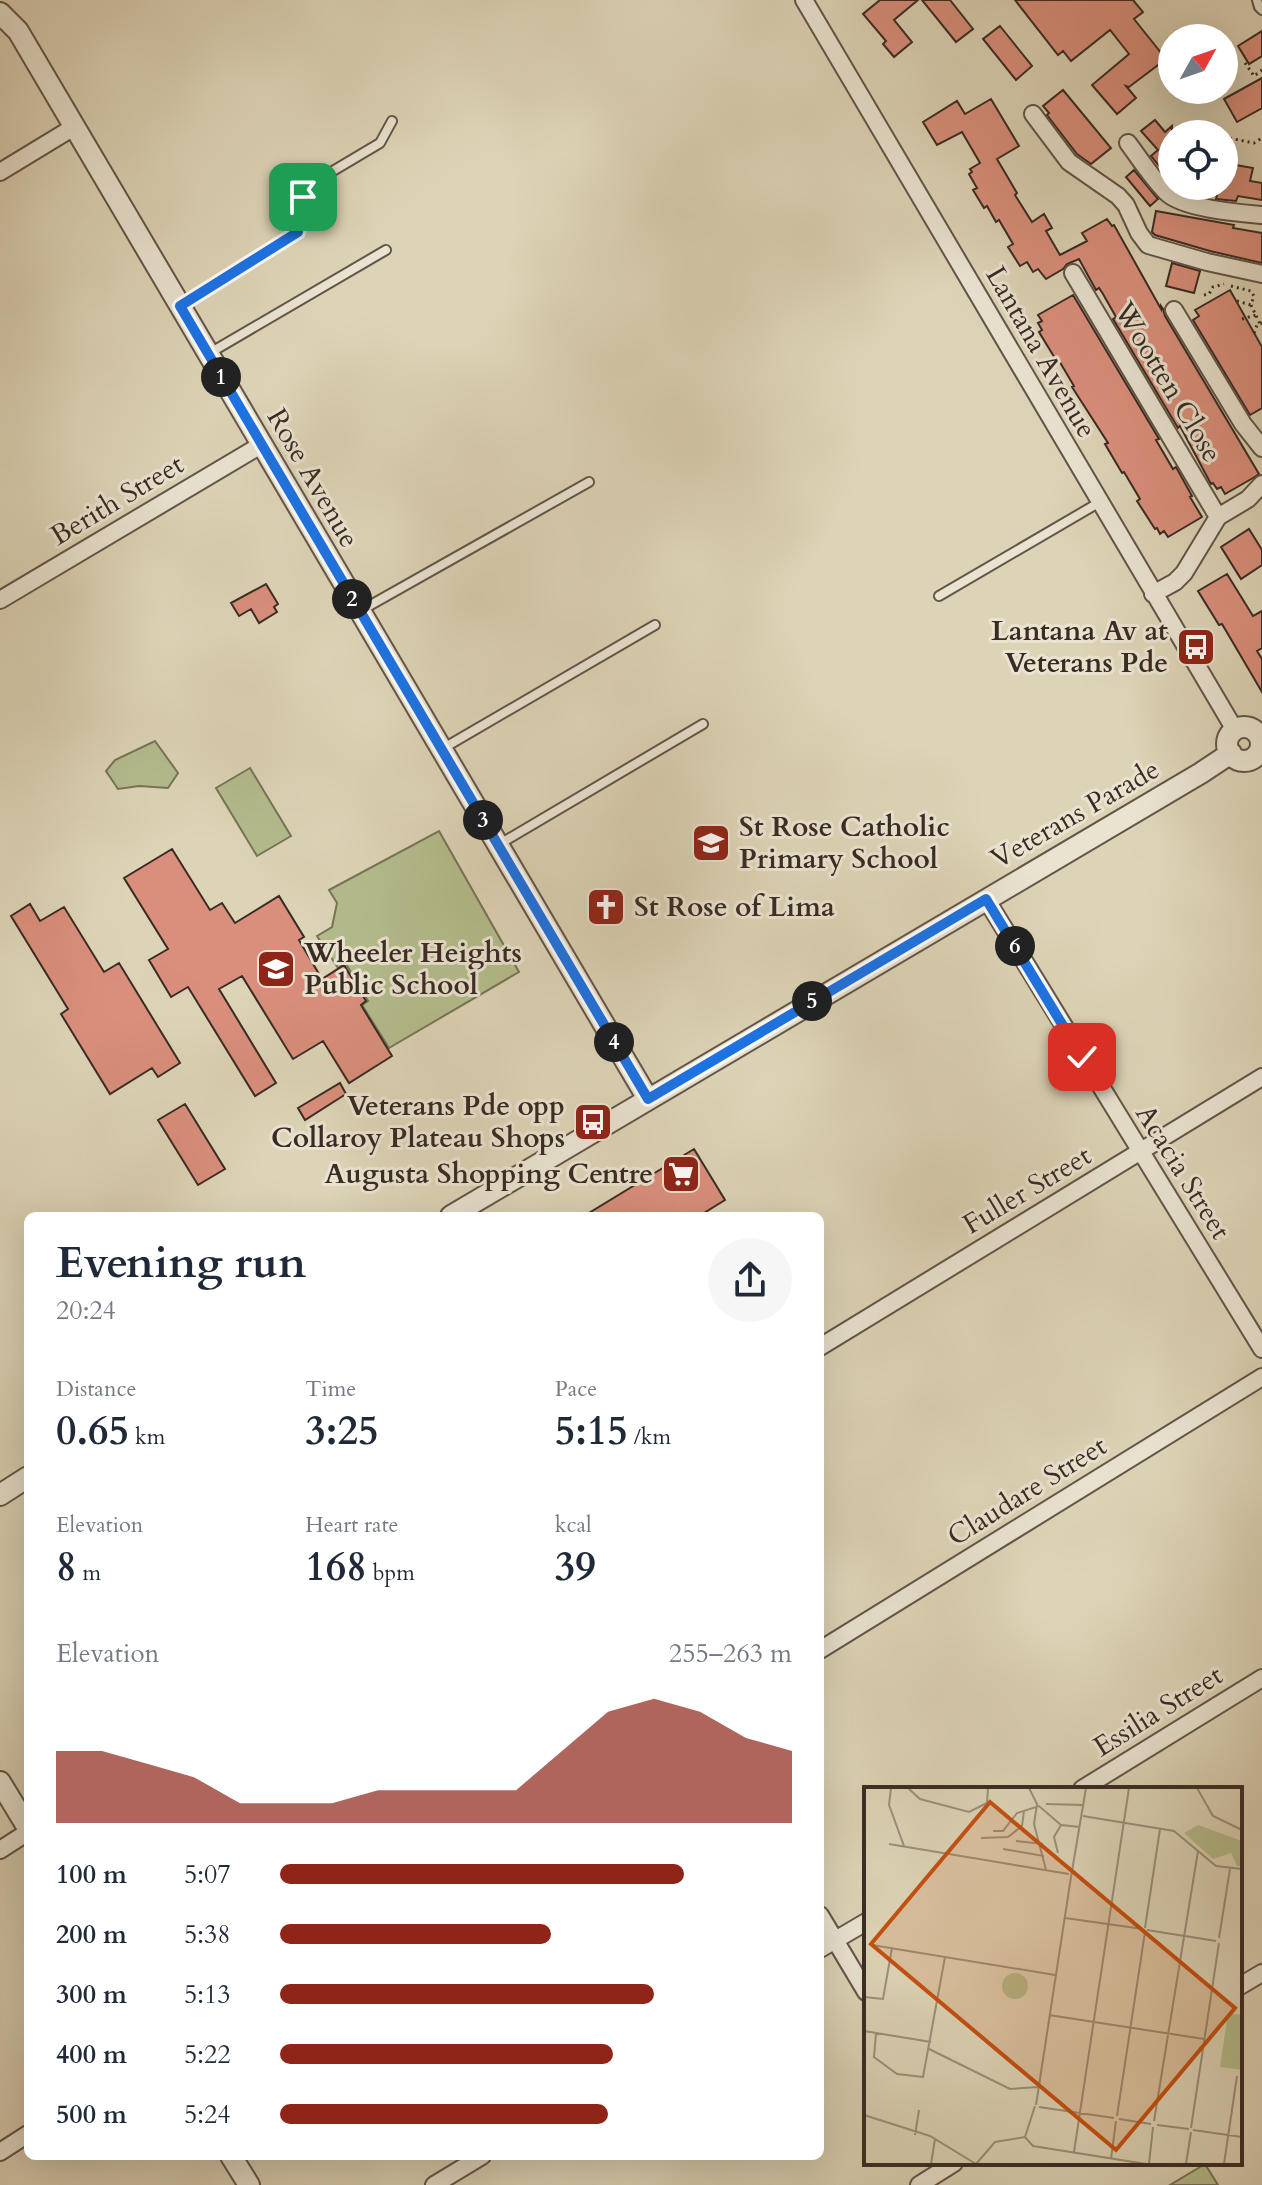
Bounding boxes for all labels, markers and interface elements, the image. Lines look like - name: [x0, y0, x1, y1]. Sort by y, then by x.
- north arrow: [1158, 24, 1238, 104]
- map controls: [1158, 24, 1238, 200]
- button: locate: [1158, 120, 1238, 200]
- pin: [269, 163, 337, 231]
- icon: arrive: [281, 175, 325, 219]
- street label: Lantana Avenue: [976, 259, 1106, 445]
- street label: Wootten Close: [1105, 294, 1231, 469]
- pin: 1: [201, 357, 241, 397]
- text: 1: [215, 362, 227, 392]
- street label: Rose Avenue: [258, 401, 368, 555]
- street label: Berith Street: [43, 445, 191, 555]
- pin: 2: [332, 579, 372, 619]
- text: 2: [346, 584, 358, 614]
- place label: Lantana Av at Veterans Pde: [991, 612, 1168, 682]
- bus stop icon: Lantana Av at Veterans Pde: [1175, 626, 1217, 668]
- street label: Veterans Parade: [984, 750, 1166, 878]
- pin: 3: [463, 800, 503, 840]
- text: 3: [477, 805, 489, 835]
- place label: St Rose Catholic Primary School: [739, 808, 950, 878]
- school or university icon: St Rose Catholic Primary School: [690, 822, 732, 864]
- church icon: St Rose of Lima: [585, 886, 627, 928]
- place label: St Rose of Lima: [634, 888, 835, 926]
- pin: 6: [995, 926, 1035, 966]
- text: 6: [1009, 931, 1021, 961]
- place label: Wheeler Heights Public School: [303, 934, 522, 1004]
- school or university icon: Wheeler Heights Public School: [255, 948, 297, 990]
- pin: 5: [792, 981, 832, 1021]
- text: 5: [806, 986, 818, 1016]
- pin: 4: [594, 1022, 634, 1062]
- pin: [1048, 1023, 1116, 1091]
- text: 4: [608, 1027, 620, 1057]
- icon: check: [1060, 1035, 1104, 1079]
- place label: Veterans Pde opp Collaroy Plateau Shops: [271, 1087, 565, 1157]
- street label: Acacia Street: [1127, 1097, 1240, 1247]
- bus stop icon: Veterans Pde opp Collaroy Plateau Shops: [572, 1101, 614, 1143]
- street label: Fuller Street: [956, 1137, 1098, 1243]
- supermarket icon: Augusta Shopping Centre: [660, 1153, 702, 1195]
- place label: Augusta Shopping Centre: [324, 1155, 653, 1193]
- text: Evening run: [56, 1233, 306, 1293]
- button: share: [708, 1238, 792, 1322]
- text: 20:24: [56, 1293, 116, 1328]
- text: Distance: [56, 1374, 136, 1404]
- text: Time: [305, 1374, 356, 1404]
- text: Pace: [555, 1374, 597, 1404]
- text: 0.65: [56, 1404, 129, 1459]
- text: 3:25: [305, 1404, 378, 1459]
- text: 5:15: [555, 1404, 628, 1459]
- text: km: [129, 1422, 165, 1452]
- text: /km: [628, 1422, 671, 1452]
- street label: Claudare Street: [940, 1427, 1114, 1555]
- text: Elevation: [56, 1510, 143, 1540]
- text: Heart rate: [305, 1510, 399, 1540]
- text: kcal: [555, 1510, 592, 1540]
- text: 8: [56, 1540, 77, 1595]
- text: 168: [305, 1540, 367, 1595]
- text: 39: [555, 1540, 596, 1595]
- text: m: [77, 1558, 101, 1588]
- text: bpm: [367, 1558, 415, 1588]
- text: Elevation: [56, 1636, 159, 1671]
- text: 255–263 m: [669, 1636, 792, 1671]
- street label: Essilia Street: [1086, 1656, 1230, 1766]
- inset map: [864, 1787, 1242, 2165]
- text: 100 m: [56, 1857, 127, 1892]
- text: 5:07: [184, 1857, 231, 1892]
- text: 200 m: [56, 1917, 127, 1952]
- text: 5:38: [184, 1917, 231, 1952]
- text: 300 m: [56, 1977, 127, 2012]
- text: 5:13: [184, 1977, 231, 2012]
- text: 400 m: [56, 2037, 127, 2072]
- text: 5:22: [184, 2037, 231, 2072]
- text: 500 m: [56, 2097, 127, 2132]
- text: 5:24: [184, 2097, 231, 2132]

